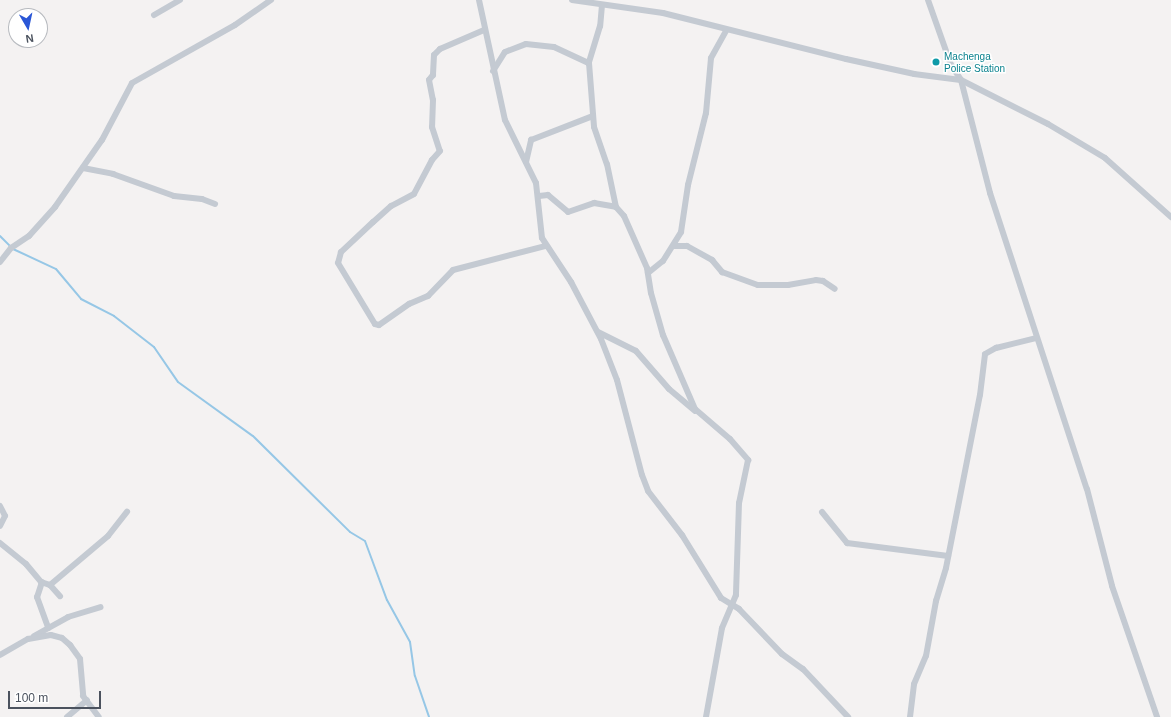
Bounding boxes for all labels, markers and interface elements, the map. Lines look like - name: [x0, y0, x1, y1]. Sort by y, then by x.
- north arrow: [8, 8, 48, 48]
- text: N: [25, 32, 35, 45]
- place label: Machenga Police Station: [944, 50, 1005, 74]
- marker: Machenga Police Station: [931, 57, 941, 67]
- scale bar: [10, 683, 103, 709]
- text: 100 m: [15, 691, 48, 705]

